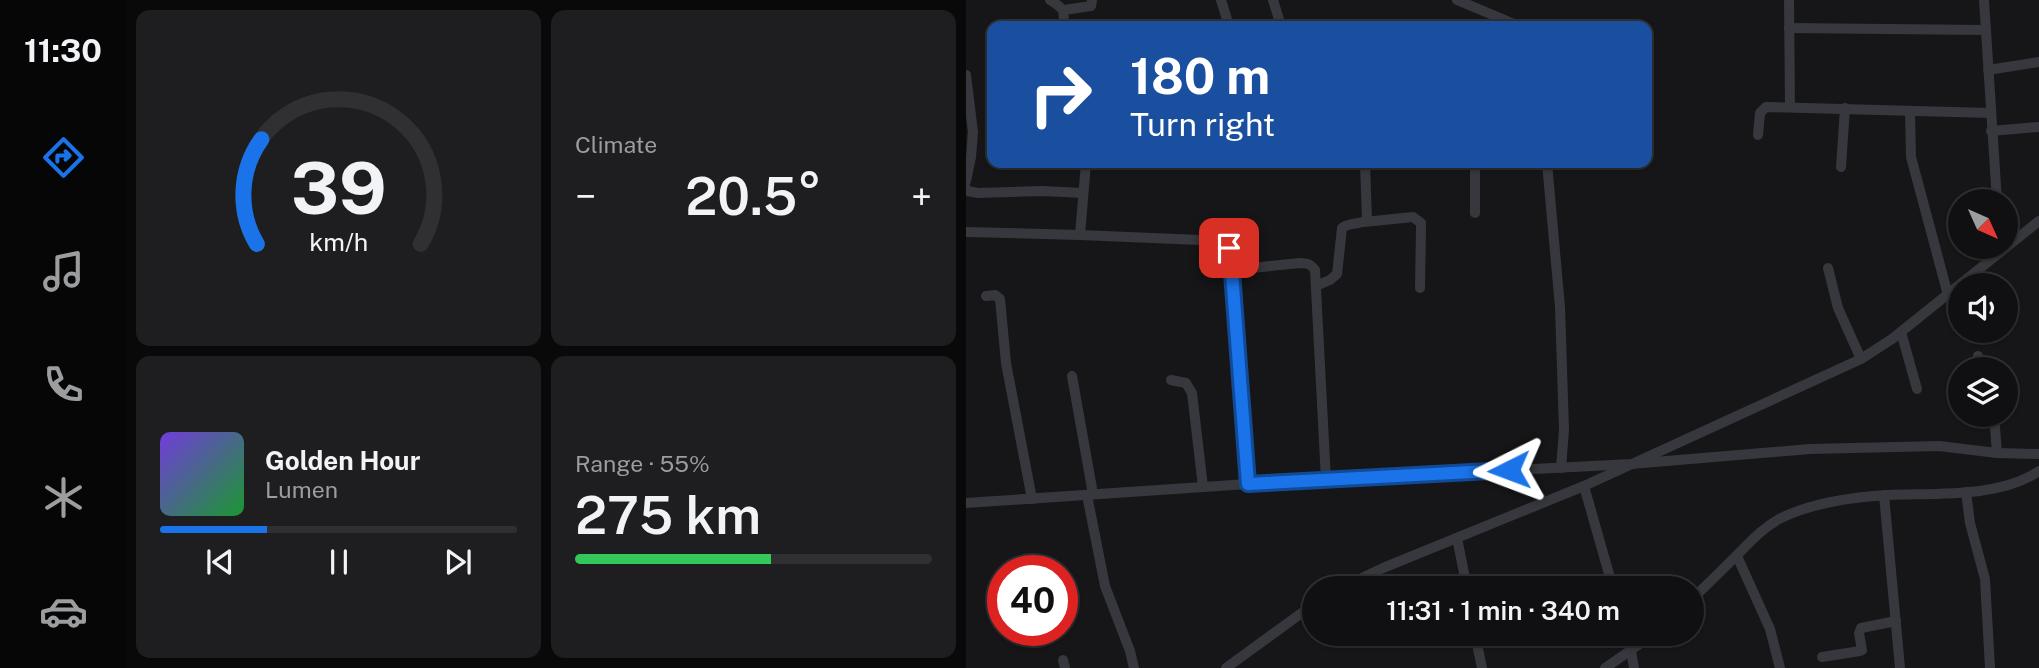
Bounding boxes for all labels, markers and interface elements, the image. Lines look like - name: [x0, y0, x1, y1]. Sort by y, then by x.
- text: 11:30: [24, 32, 102, 69]
- text: 180 m: [1130, 47, 1270, 105]
- icon: right: [1015, 49, 1106, 140]
- text: Turn right: [1130, 106, 1275, 143]
- text: Climate: [575, 131, 657, 158]
- icon: directions: [39, 133, 88, 182]
- text: 39: [290, 145, 387, 230]
- text: 20.5°: [685, 166, 822, 227]
- text: −: [575, 174, 596, 219]
- text: +: [911, 174, 932, 219]
- north arrow: [1948, 189, 2018, 259]
- map controls: [1948, 189, 2018, 427]
- pin: [1199, 218, 1259, 278]
- text: km/h: [309, 227, 368, 257]
- icon: arrive: [1210, 229, 1248, 267]
- icon: music: [39, 247, 88, 296]
- button: sound: [1948, 273, 2018, 343]
- button: layers: [1948, 357, 2018, 427]
- icon: phone: [39, 360, 88, 409]
- position arrow: [1472, 433, 1546, 507]
- text: Golden Hour: [265, 445, 420, 476]
- text: Range · 55%: [575, 450, 710, 477]
- icon: climate: [39, 473, 88, 522]
- text: Lumen: [265, 476, 338, 503]
- text: 275 km: [575, 485, 761, 546]
- icon: previous: [201, 543, 239, 581]
- icon: pause: [320, 543, 358, 581]
- icon: next: [439, 543, 477, 581]
- speed limit sign: 40: [987, 555, 1078, 646]
- icon: car: [39, 587, 88, 636]
- text: 11:31 · 1 min · 340 m: [1386, 595, 1620, 626]

